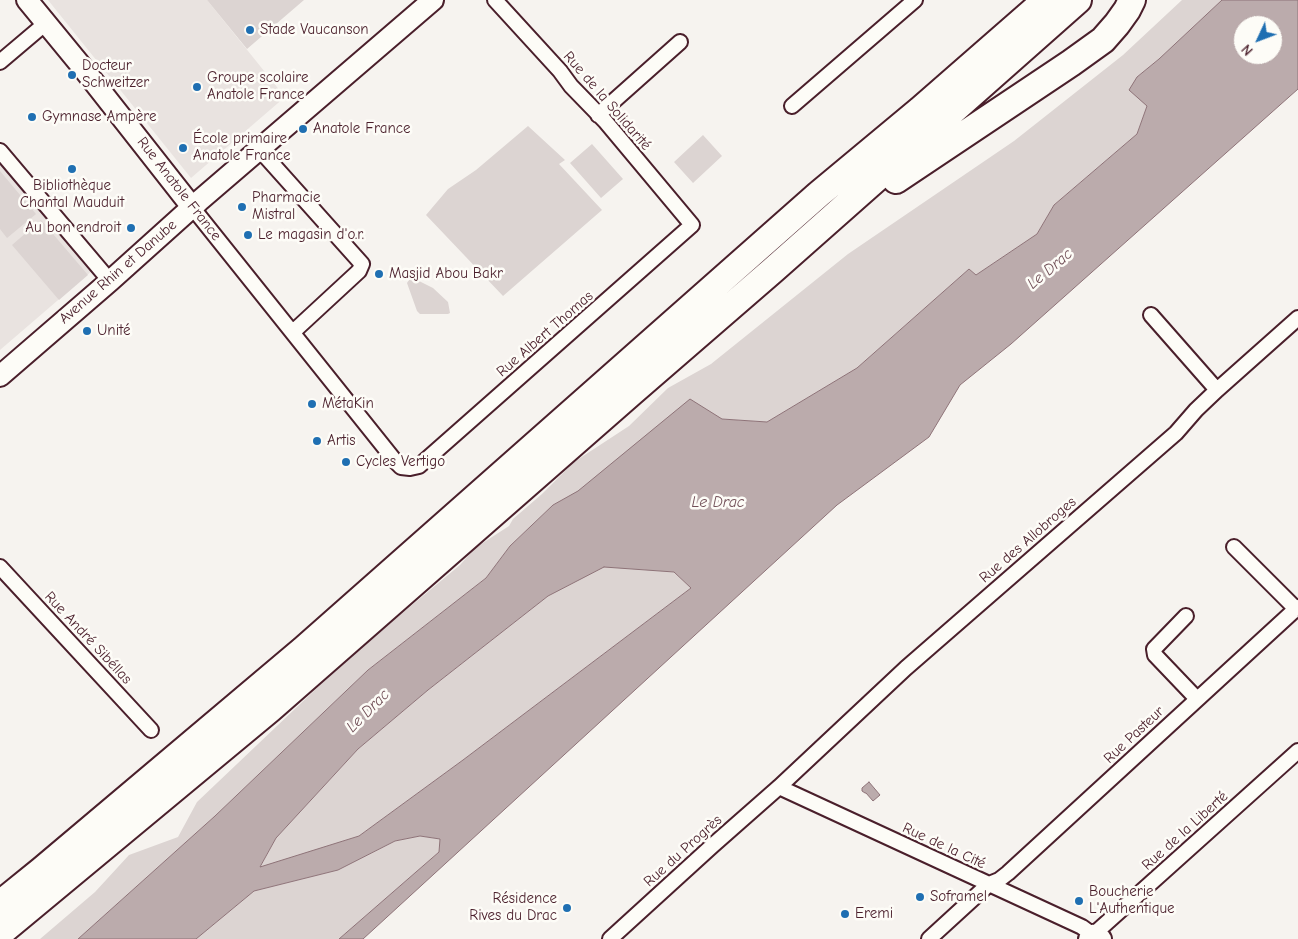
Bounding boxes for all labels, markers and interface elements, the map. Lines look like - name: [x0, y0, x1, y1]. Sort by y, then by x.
- north arrow: [1233, 15, 1283, 65]
- place label: Stade Vaucanson: [260, 21, 369, 39]
- marker: Stade Vaucanson: [244, 24, 256, 36]
- text: N: [1238, 41, 1257, 59]
- street label: Rue de la Solidarité: [559, 48, 655, 154]
- place label: Docteur Schweitzer: [82, 57, 149, 92]
- marker: Docteur Schweitzer: [66, 69, 78, 81]
- place label: Groupe scolaire Anatole France: [207, 69, 309, 104]
- marker: Groupe scolaire Anatole France: [191, 81, 203, 93]
- place label: Gymnase Ampère: [42, 108, 156, 126]
- marker: Gymnase Ampère: [26, 111, 38, 123]
- place label: Anatole France: [313, 120, 410, 138]
- marker: Anatole France: [297, 123, 309, 135]
- place label: École primaire Anatole France: [193, 130, 290, 165]
- street label: Rue Anatole France: [133, 134, 225, 244]
- marker: École primaire Anatole France: [177, 142, 189, 154]
- marker: Bibliothèque Chantal Mauduit: [66, 163, 78, 175]
- place label: Bibliothèque Chantal Mauduit: [20, 177, 124, 212]
- place label: Pharmacie Mistral: [252, 189, 320, 224]
- marker: Pharmacie Mistral: [236, 201, 248, 213]
- street label: Avenue Rhin et Danube: [56, 216, 180, 328]
- place label: Au bon endroit: [25, 219, 121, 237]
- marker: Au bon endroit: [125, 222, 137, 234]
- place label: Le magasin d'o.r.: [258, 226, 364, 244]
- marker: Le magasin d'o.r.: [242, 229, 254, 241]
- water label: Le Drac: [1023, 245, 1077, 293]
- place label: Masjid Abou Bakr: [389, 265, 503, 283]
- marker: Masjid Abou Bakr: [373, 268, 385, 280]
- street label: Rue Albert Thomas: [493, 287, 597, 381]
- place label: Unité: [97, 322, 130, 340]
- marker: Unité: [81, 325, 93, 337]
- place label: MétaKin: [322, 395, 374, 413]
- marker: MétaKin: [306, 398, 318, 410]
- place label: Artis: [327, 432, 356, 450]
- marker: Artis: [311, 435, 323, 447]
- place label: Cycles Vertigo: [356, 453, 445, 471]
- marker: Cycles Vertigo: [340, 456, 352, 468]
- water label: Le Drac: [691, 492, 745, 512]
- street label: Rue des Allobroges: [976, 493, 1080, 587]
- street label: Rue André Sibéllas: [41, 588, 135, 688]
- water label: Le Drac: [342, 685, 394, 737]
- street label: Rue Pasteur: [1100, 703, 1168, 767]
- street label: Rue de la Liberté: [1138, 788, 1232, 874]
- street label: Rue du Progrès: [640, 811, 726, 891]
- street label: Rue de la Cité: [900, 819, 988, 873]
- place label: Boucherie L'Authentique: [1089, 883, 1175, 918]
- place label: Soframel: [930, 888, 987, 906]
- place label: Résidence Rives du Drac: [469, 890, 557, 925]
- marker: Soframel: [914, 891, 926, 903]
- marker: Boucherie L'Authentique: [1073, 895, 1085, 907]
- marker: Résidence Rives du Drac: [561, 902, 573, 914]
- place label: Eremi: [855, 905, 893, 923]
- marker: Eremi: [839, 908, 851, 920]

